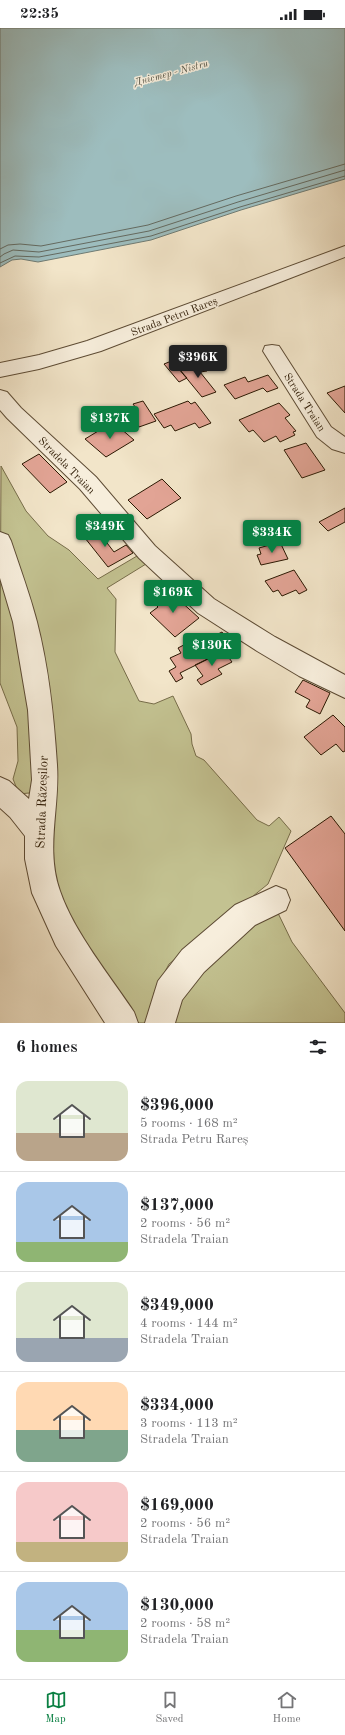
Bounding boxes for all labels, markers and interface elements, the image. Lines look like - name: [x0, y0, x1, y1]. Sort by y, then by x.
- text: 22:35: [20, 7, 59, 22]
- water label: Дністер - Nistru: [131, 58, 210, 89]
- street label: Strada Petru Rareș: [130, 296, 220, 339]
- pin: $396K: [170, 345, 226, 379]
- text: $396K: [178, 351, 218, 364]
- street label: Strada Traian: [281, 372, 327, 434]
- pin: $137K: [82, 406, 138, 440]
- text: $137K: [90, 412, 130, 425]
- street label: Stradela Traian: [36, 436, 96, 497]
- pin: $349K: [77, 514, 133, 548]
- text: $349K: [85, 520, 125, 533]
- pin: $334K: [244, 520, 300, 554]
- text: $334K: [252, 526, 292, 539]
- pin: $169K: [145, 580, 201, 614]
- text: $169K: [153, 586, 193, 599]
- pin: $130K: [184, 633, 240, 667]
- text: $130K: [192, 639, 232, 652]
- street label: Strada Răzeșilor: [34, 755, 51, 849]
- icon: filters: [307, 1036, 329, 1058]
- text: 6 homes: [16, 1039, 78, 1056]
- icon: home: [48, 1097, 96, 1145]
- text: $396,000: [140, 1097, 214, 1114]
- text: 5 rooms · 168 m²: [140, 1117, 238, 1130]
- text: Strada Petru Rareș: [140, 1133, 249, 1146]
- text: $137,000: [140, 1197, 214, 1214]
- icon: home: [48, 1198, 96, 1246]
- text: 2 rooms · 56 m²: [140, 1217, 230, 1230]
- text: Stradela Traian: [140, 1233, 229, 1246]
- text: $349,000: [140, 1297, 214, 1314]
- icon: home: [48, 1298, 96, 1346]
- text: 4 rooms · 144 m²: [140, 1317, 238, 1330]
- text: Stradela Traian: [140, 1333, 229, 1346]
- text: $334,000: [140, 1397, 214, 1414]
- icon: home: [48, 1398, 96, 1446]
- text: 3 rooms · 113 m²: [140, 1417, 238, 1430]
- text: Stradela Traian: [140, 1433, 229, 1446]
- text: $169,000: [140, 1497, 214, 1514]
- icon: home: [48, 1498, 96, 1546]
- text: 2 rooms · 56 m²: [140, 1517, 230, 1530]
- text: Stradela Traian: [140, 1533, 229, 1546]
- text: $130,000: [140, 1597, 214, 1614]
- icon: home: [48, 1598, 96, 1646]
- text: 2 rooms · 58 m²: [140, 1617, 230, 1630]
- text: Stradela Traian: [140, 1633, 229, 1646]
- tab: Map: [45, 1689, 67, 1727]
- tab: Saved: [156, 1689, 184, 1727]
- tab: Home: [273, 1689, 300, 1727]

